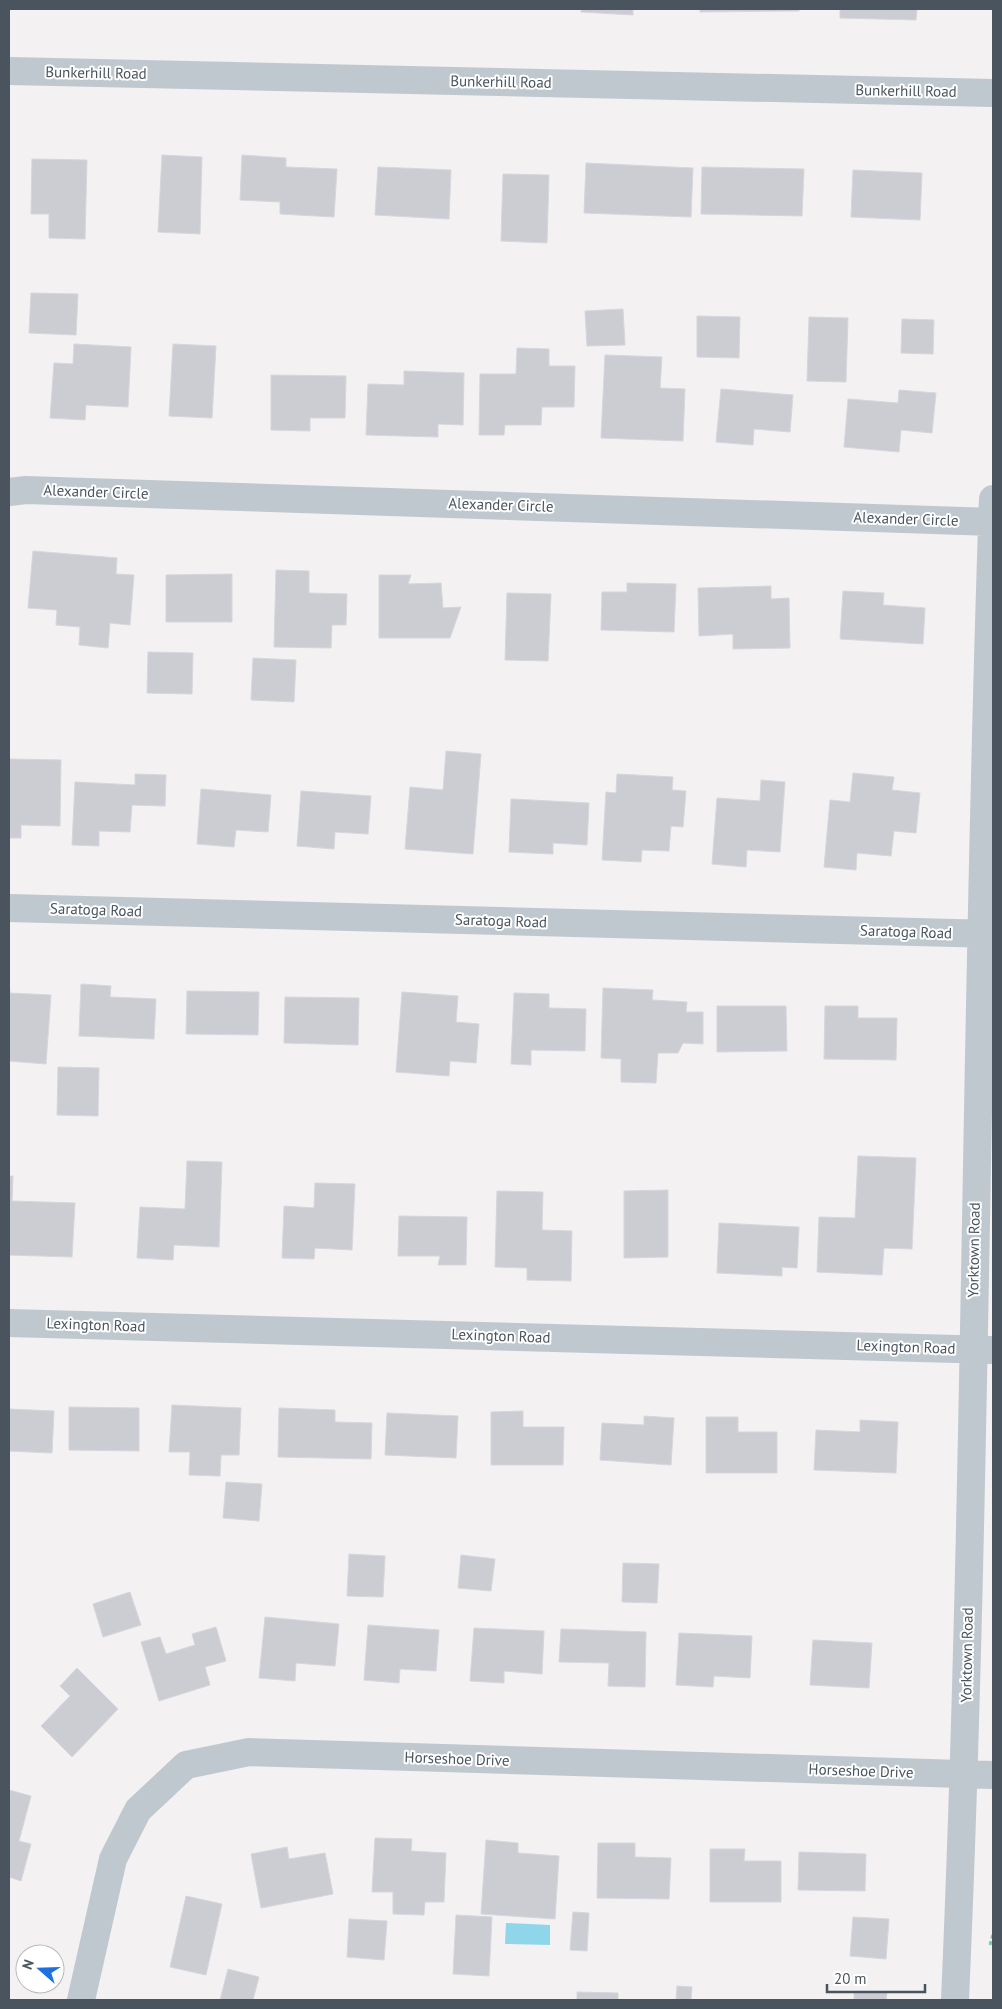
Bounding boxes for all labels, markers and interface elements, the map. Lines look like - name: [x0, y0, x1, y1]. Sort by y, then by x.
- street label: Bunkerhill Road: [45, 62, 147, 83]
- street label: Bunkerhill Road: [450, 71, 552, 92]
- street label: Bunkerhill Road: [855, 80, 957, 101]
- street label: Alexander Circle: [43, 480, 149, 503]
- street label: Alexander Circle: [448, 493, 554, 516]
- street label: Alexander Circle: [853, 507, 959, 530]
- street label: Saratoga Road: [50, 898, 142, 921]
- street label: Saratoga Road: [455, 909, 547, 932]
- street label: Saratoga Road: [860, 920, 952, 943]
- street label: Yorktown Road: [963, 1202, 984, 1298]
- street label: Lexington Road: [46, 1313, 146, 1336]
- street label: Lexington Road: [451, 1324, 551, 1347]
- street label: Lexington Road: [856, 1335, 956, 1358]
- street label: Yorktown Road: [956, 1607, 977, 1703]
- street label: Horseshoe Drive: [404, 1747, 510, 1770]
- street label: Horseshoe Drive: [808, 1759, 914, 1782]
- north arrow: [15, 1944, 65, 1994]
- text: N: [18, 1957, 38, 1972]
- scale bar: [827, 1962, 924, 1994]
- text: 20 m: [834, 1969, 867, 1988]

